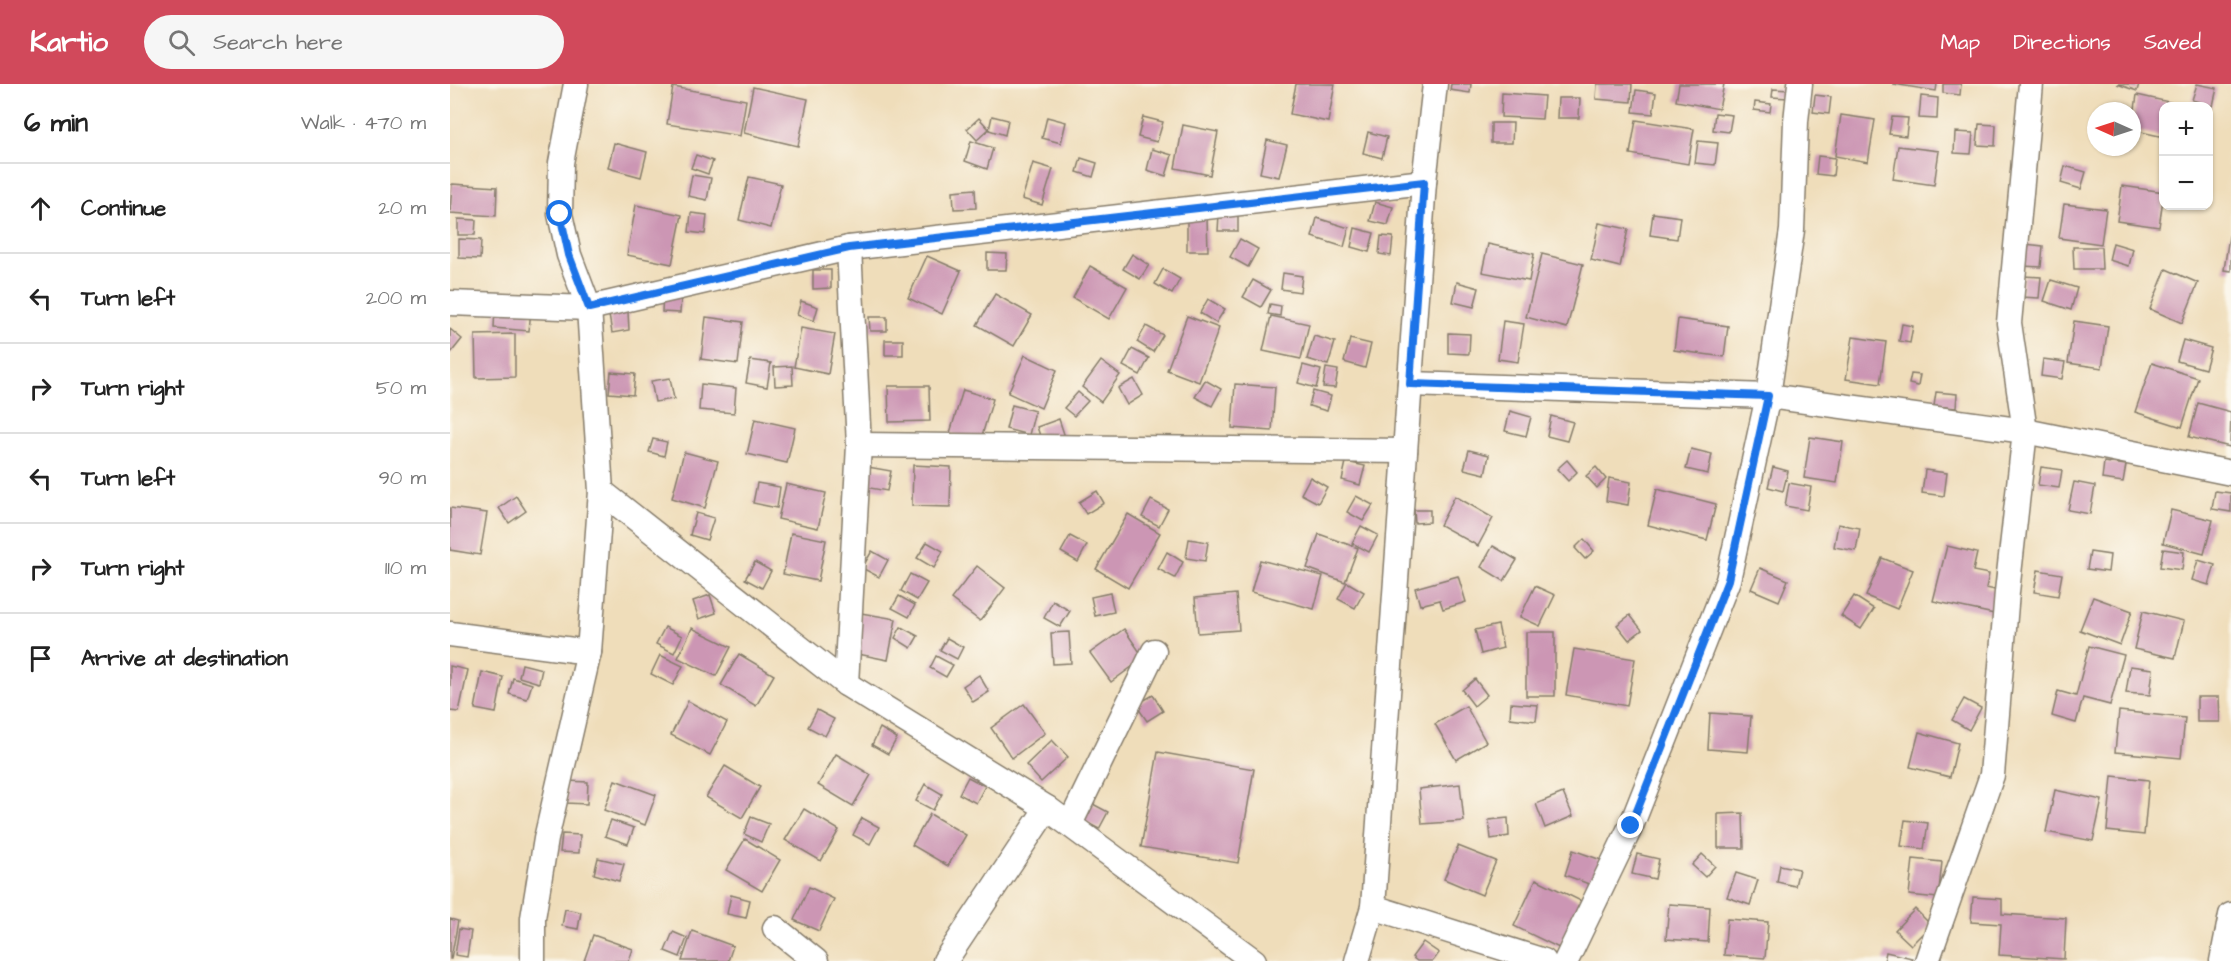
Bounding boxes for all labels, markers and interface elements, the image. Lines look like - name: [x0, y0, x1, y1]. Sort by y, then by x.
- search box: [144, 15, 564, 69]
- text: Kartio: [30, 23, 108, 62]
- icon: search: [165, 26, 198, 59]
- text: Search here: [213, 27, 343, 58]
- text: Map: [1940, 28, 1980, 57]
- text: Directions: [2013, 28, 2111, 57]
- text: Saved: [2144, 28, 2201, 57]
- north arrow: [2087, 102, 2141, 156]
- map controls: [2159, 102, 2213, 210]
- button: +: [2159, 102, 2213, 156]
- text: 6 min: [24, 105, 88, 141]
- text: Walk · 470 m: [301, 109, 426, 137]
- button: −: [2159, 156, 2213, 210]
- icon: ahead: [24, 192, 57, 225]
- text: Continue: [81, 193, 166, 224]
- text: 20 m: [378, 194, 426, 222]
- route start: [546, 200, 572, 226]
- icon: left: [24, 282, 57, 315]
- text: Turn left: [81, 283, 175, 314]
- text: 200 m: [366, 284, 426, 312]
- icon: right: [24, 372, 57, 405]
- text: Turn right: [81, 373, 184, 404]
- text: 50 m: [376, 374, 426, 402]
- icon: left: [24, 462, 57, 495]
- text: Turn left: [81, 463, 175, 494]
- text: 90 m: [378, 464, 426, 492]
- icon: right: [24, 552, 57, 585]
- text: Turn right: [81, 553, 184, 584]
- text: 110 m: [385, 554, 426, 582]
- icon: arrive: [24, 642, 57, 675]
- text: Arrive at destination: [81, 643, 288, 674]
- route end: [1617, 812, 1643, 838]

